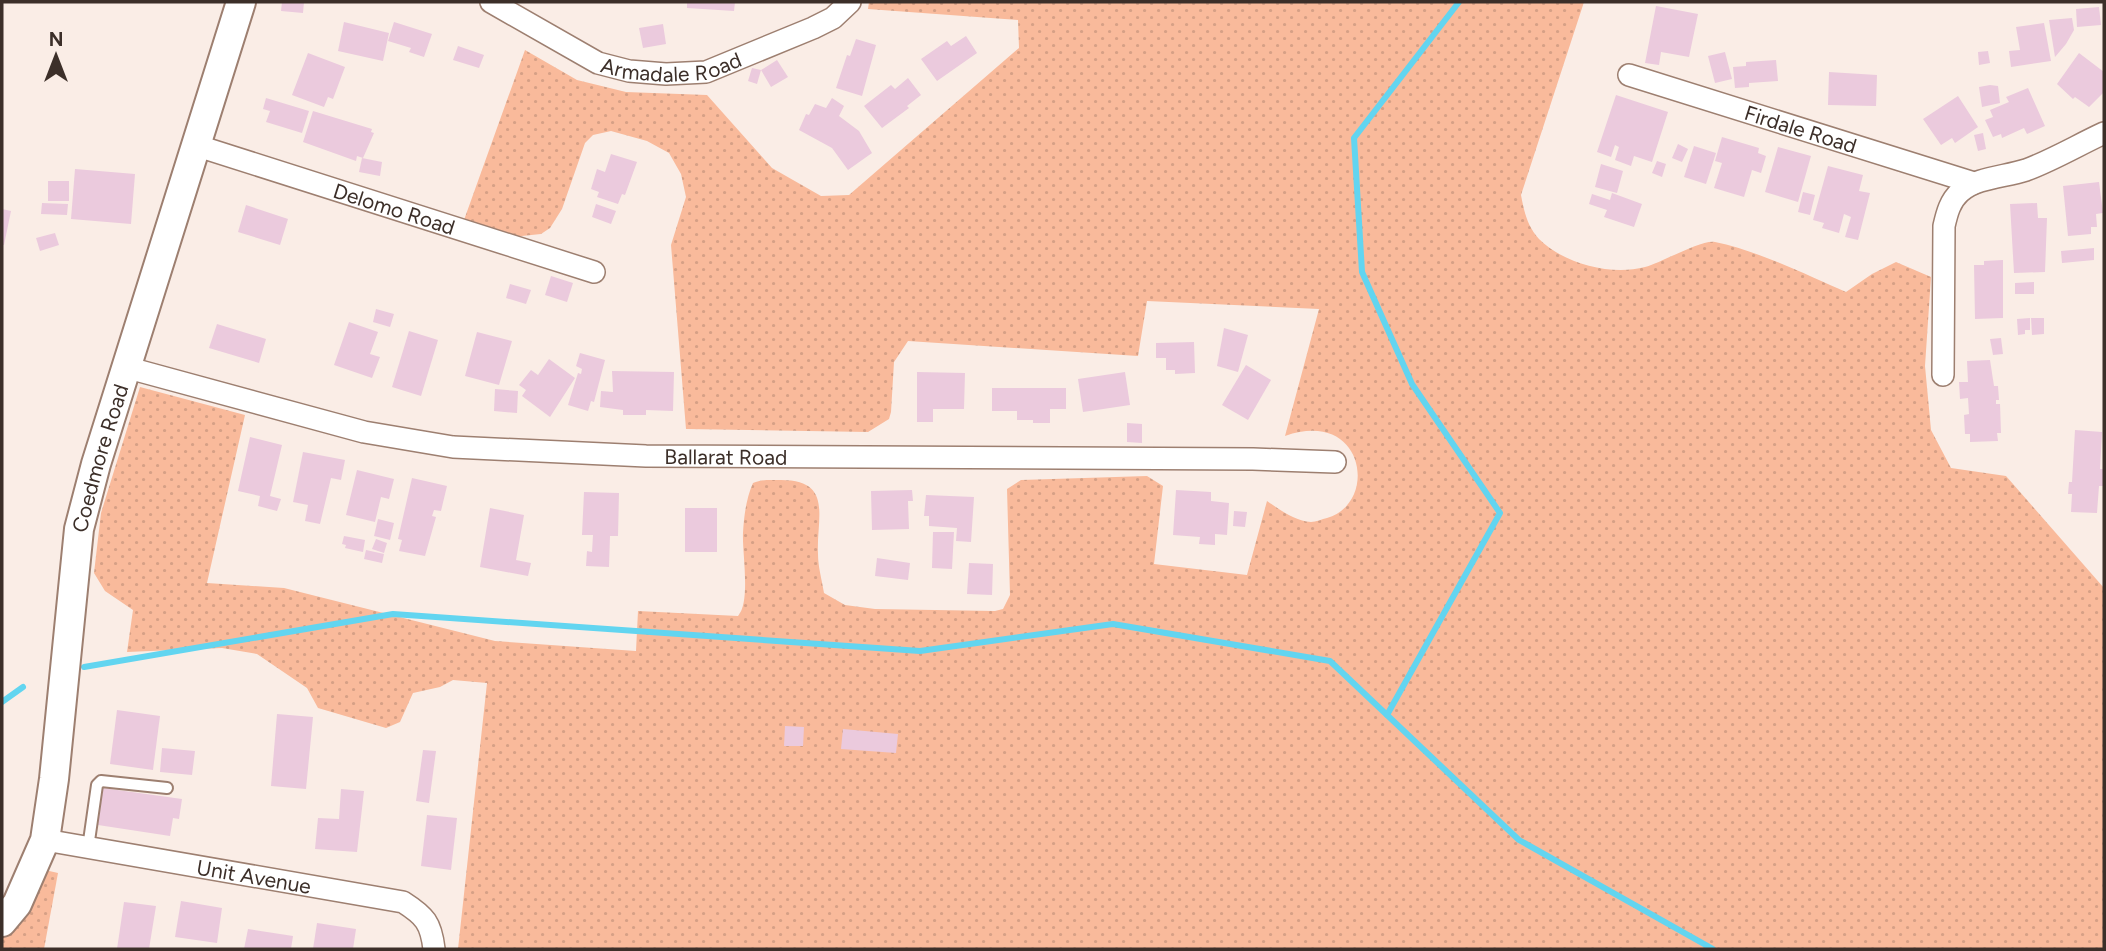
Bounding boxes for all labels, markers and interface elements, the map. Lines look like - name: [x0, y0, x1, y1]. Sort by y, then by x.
- north arrow: [21, 21, 91, 91]
- text: N: [49, 28, 63, 51]
- street label: Armadale Road: [598, 46, 745, 87]
- street label: Firdale Road: [1742, 100, 1860, 158]
- street label: Delomo Road: [330, 177, 458, 240]
- street label: Coedmore Road: [66, 381, 133, 535]
- street label: Ballarat Road: [664, 444, 787, 469]
- street label: Unit Avenue: [195, 854, 313, 898]

